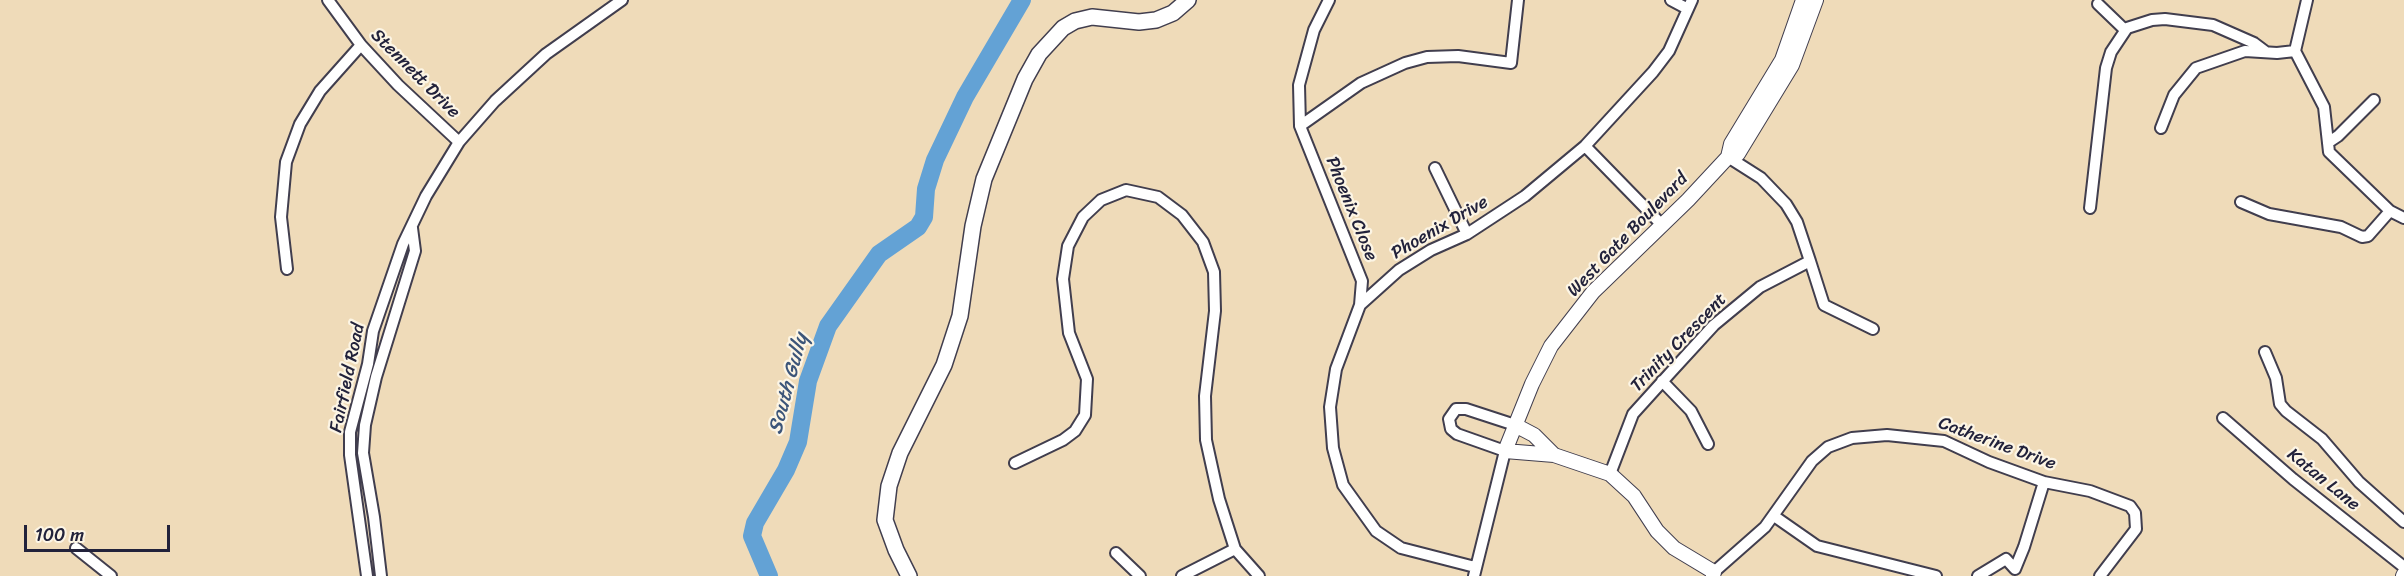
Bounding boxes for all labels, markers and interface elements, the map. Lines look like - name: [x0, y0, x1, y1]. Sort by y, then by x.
- street label: Stennett Drive: [366, 25, 464, 123]
- street label: Phoenix Close: [1320, 154, 1382, 264]
- street label: West Gate Boulevard: [1563, 168, 1693, 302]
- street label: Phoenix Drive: [1388, 192, 1492, 264]
- street label: Trinity Crescent: [1627, 289, 1731, 397]
- street label: Fairfield Road: [326, 321, 370, 435]
- water label: South Gully: [764, 331, 814, 437]
- street label: Catherine Drive: [1935, 413, 2059, 475]
- street label: Katan Lane: [2282, 444, 2364, 516]
- scale bar: [27, 513, 172, 551]
- text: 100 m: [35, 519, 84, 551]

